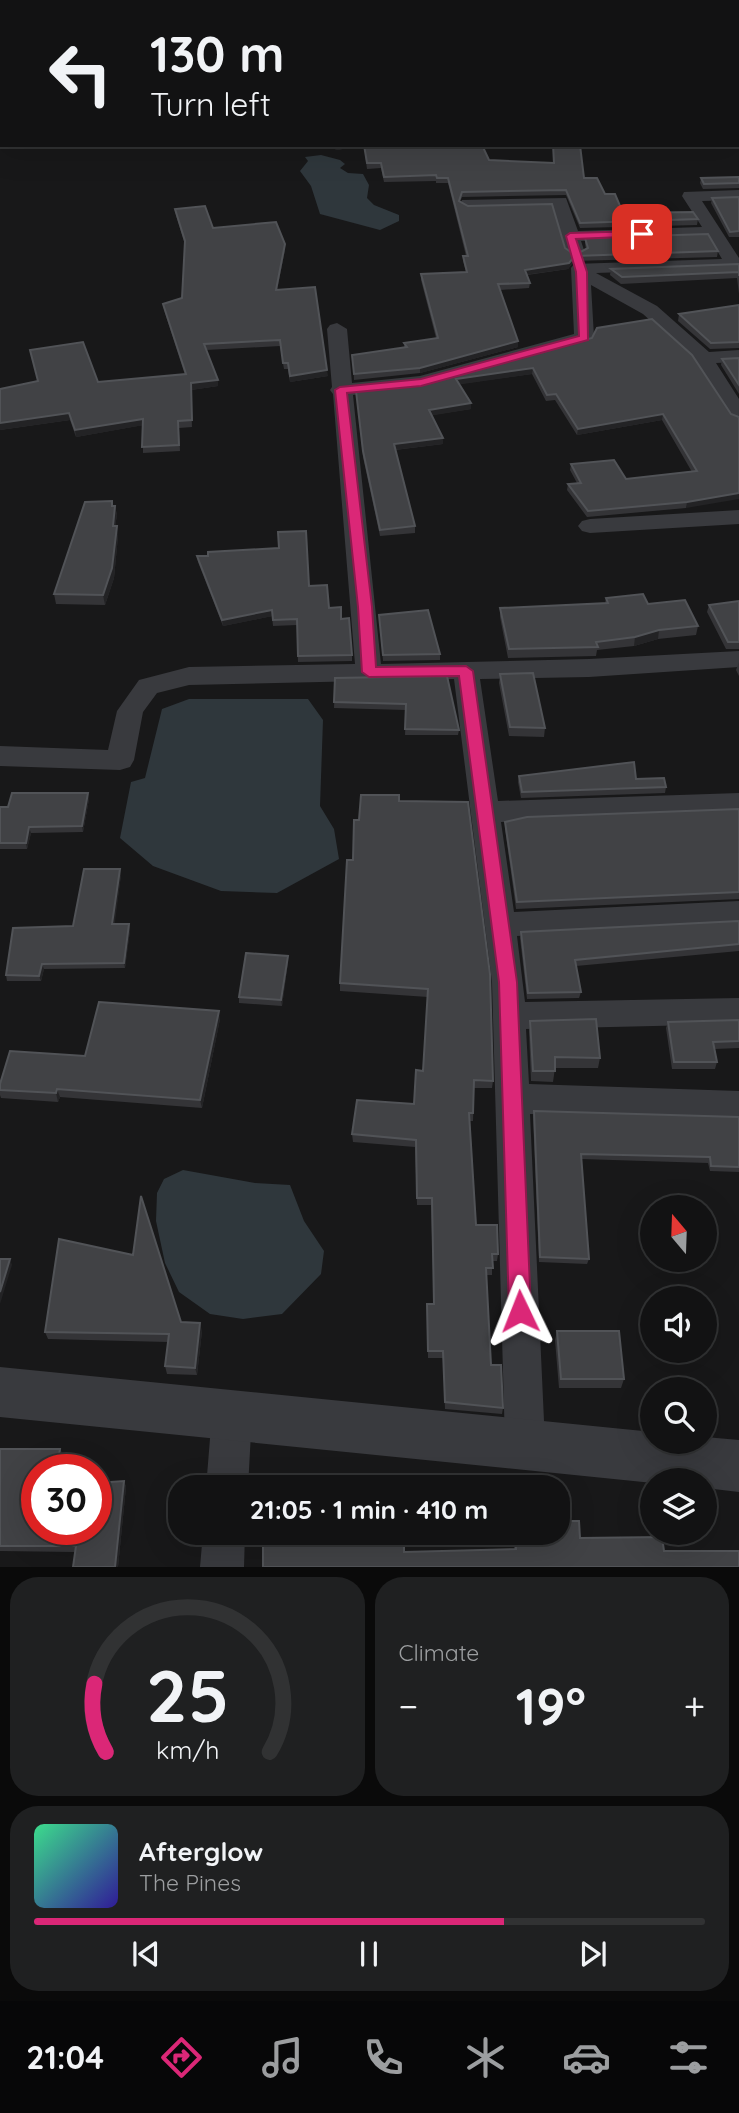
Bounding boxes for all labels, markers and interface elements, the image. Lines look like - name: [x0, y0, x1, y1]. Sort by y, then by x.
- text: 130 m: [150, 23, 284, 84]
- icon: left: [35, 28, 126, 119]
- text: Turn left: [150, 84, 271, 124]
- pin: [612, 204, 672, 264]
- icon: arrive: [623, 215, 661, 253]
- north arrow: [640, 1195, 718, 1272]
- map controls: [640, 1195, 717, 1545]
- position arrow: [483, 1274, 557, 1348]
- button: sound: [640, 1286, 717, 1363]
- button: search: [640, 1377, 717, 1454]
- speed limit sign: 30: [21, 1454, 112, 1545]
- button: layers: [640, 1468, 717, 1545]
- text: 21:05 · 1 min · 410 m: [250, 1493, 488, 1526]
- text: Climate: [399, 1638, 479, 1667]
- text: 25: [146, 1650, 229, 1741]
- text: 19°: [516, 1673, 586, 1738]
- text: −: [399, 1682, 418, 1730]
- text: +: [684, 1682, 705, 1730]
- text: km/h: [156, 1734, 219, 1765]
- text: Afterglow: [139, 1835, 263, 1868]
- text: The Pines: [139, 1868, 241, 1897]
- icon: previous: [127, 1935, 165, 1973]
- icon: pause: [350, 1935, 388, 1973]
- icon: next: [574, 1935, 612, 1973]
- icon: directions: [157, 2033, 206, 2082]
- icon: music: [258, 2033, 307, 2082]
- icon: phone: [359, 2033, 408, 2082]
- icon: climate: [461, 2033, 510, 2082]
- icon: car: [562, 2033, 611, 2082]
- icon: filters: [664, 2033, 713, 2082]
- text: 21:04: [26, 2037, 104, 2077]

